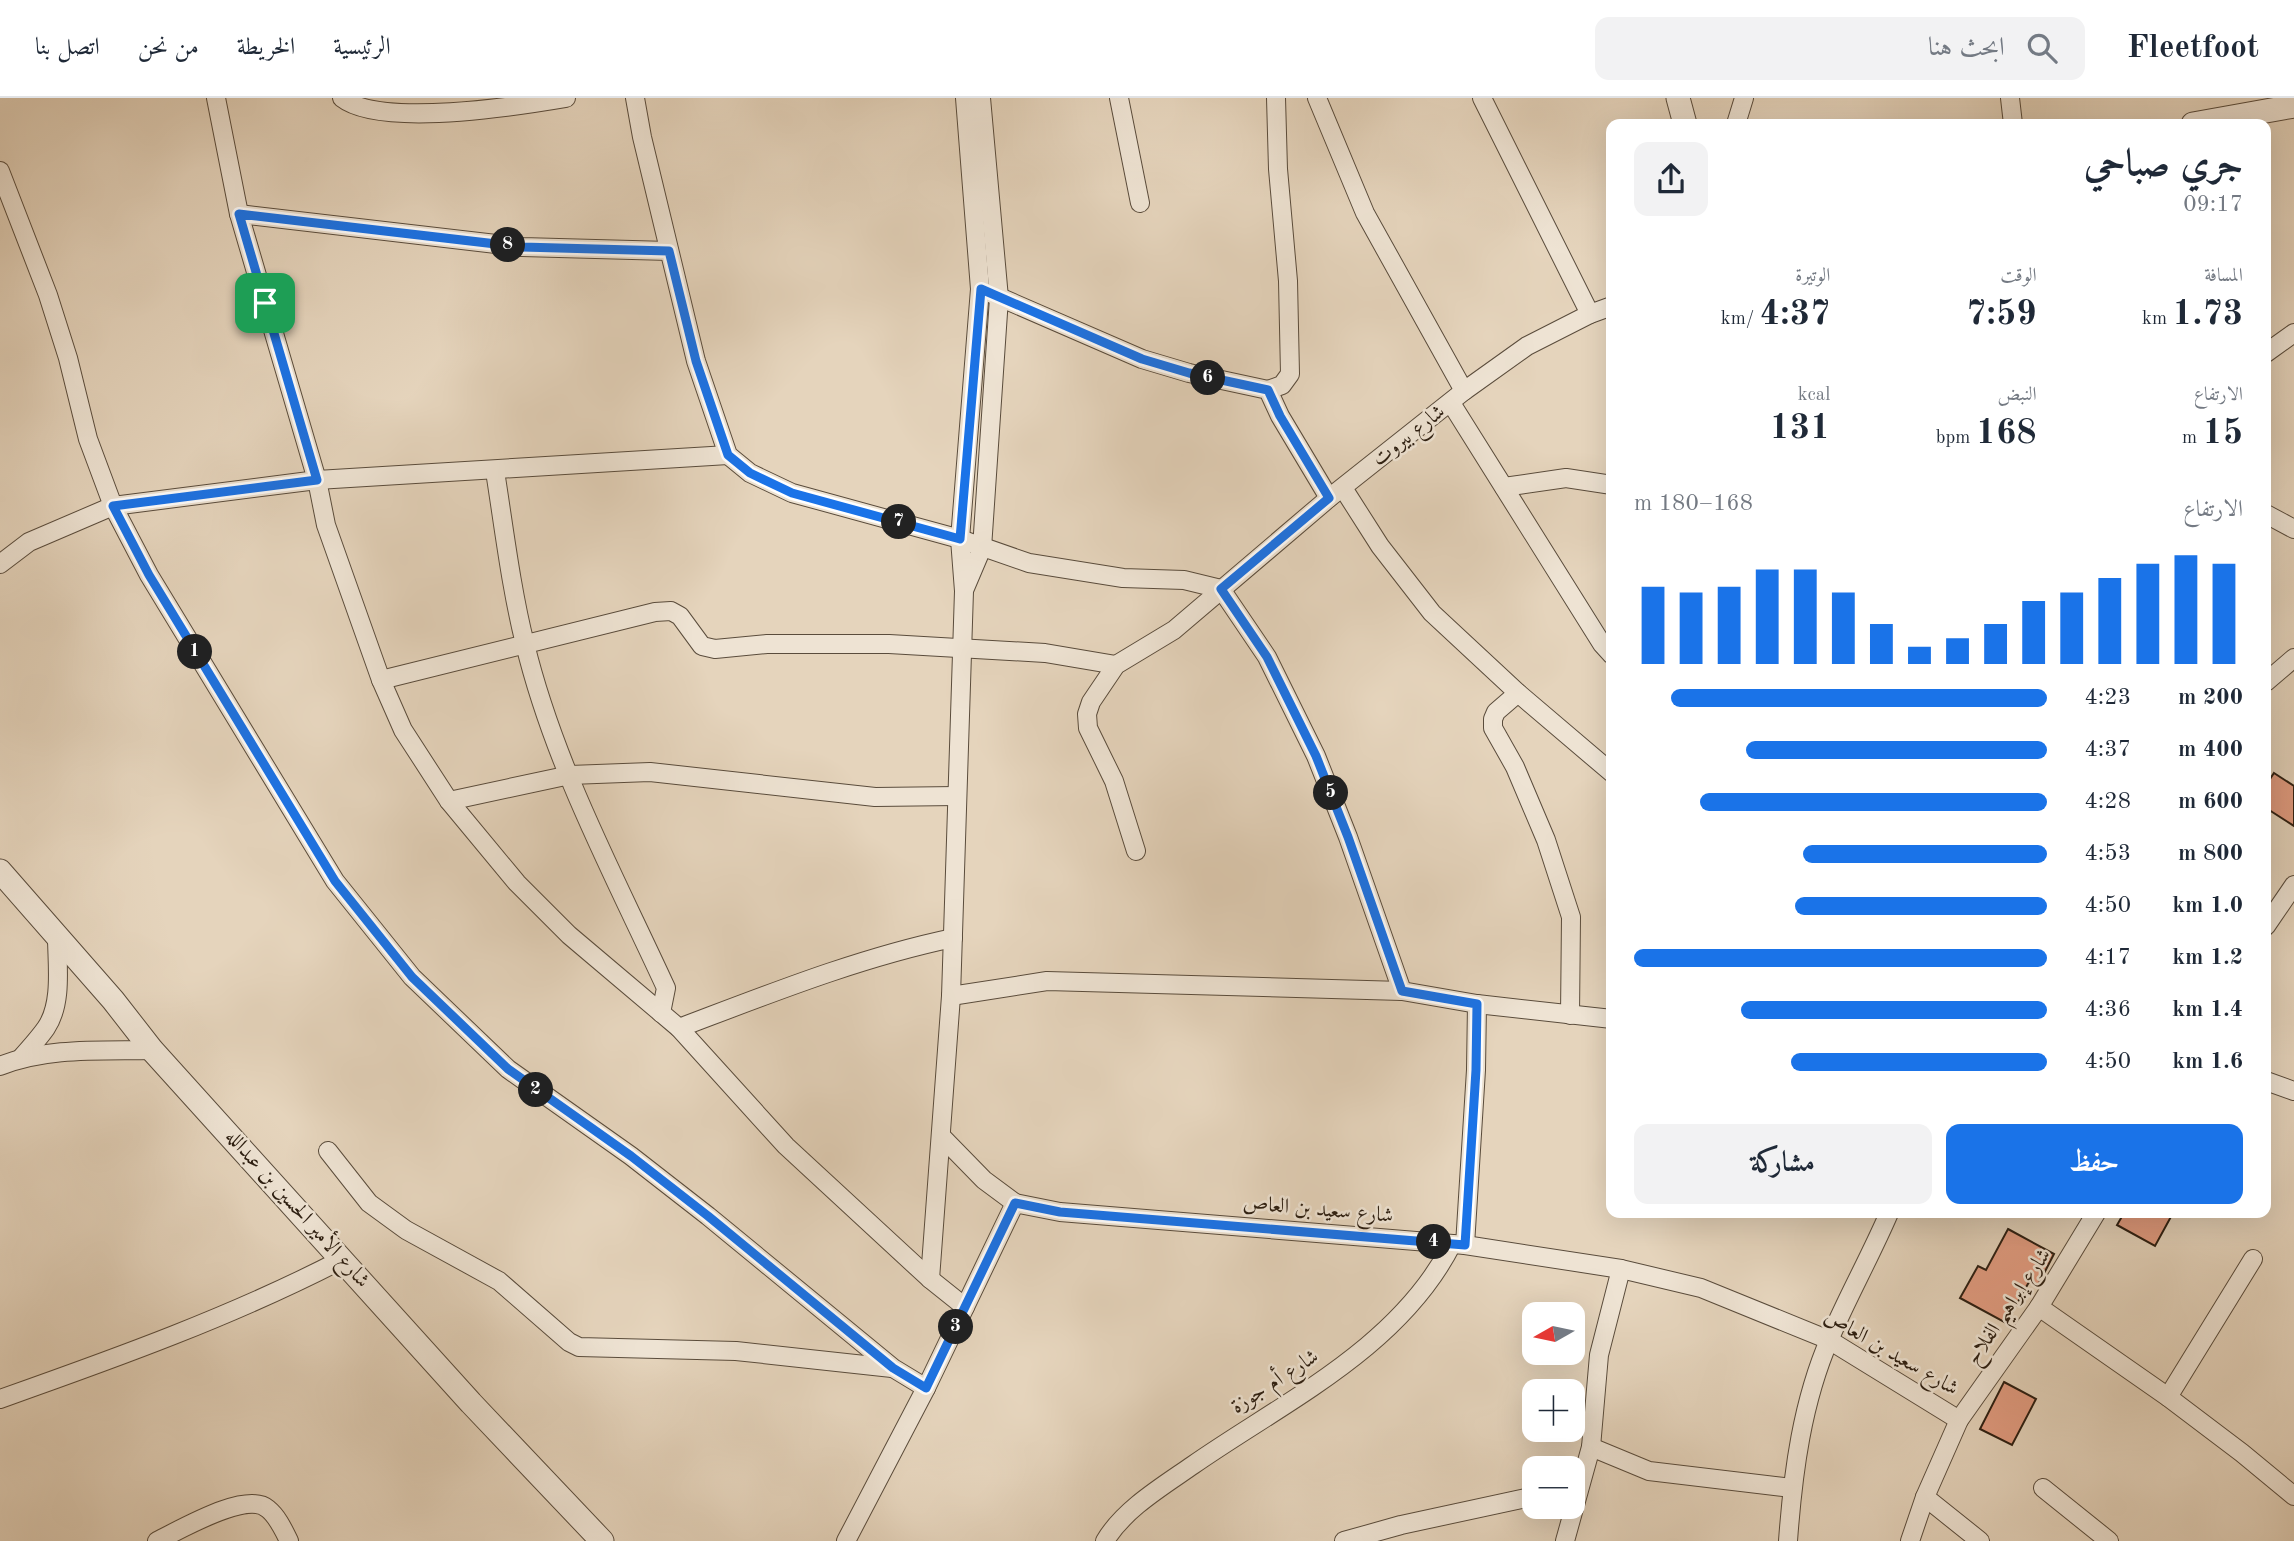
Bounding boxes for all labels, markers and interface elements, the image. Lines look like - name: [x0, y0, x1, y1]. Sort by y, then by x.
- search box: [1595, 17, 2085, 80]
- icon: search: [2023, 29, 2061, 67]
- text: Fleetfoot: [2127, 32, 2259, 65]
- text: ابحث هنا: [1928, 35, 2005, 61]
- text: اتصل بنا: [35, 36, 100, 60]
- text: من نحن: [138, 36, 199, 60]
- text: الخريطة: [237, 36, 295, 60]
- text: الرئيسية: [333, 36, 391, 60]
- button: share: [1634, 142, 1708, 216]
- text: جري صباحي: [2084, 146, 2243, 184]
- text: 09:17: [2183, 193, 2243, 216]
- pin: 8: [490, 228, 526, 262]
- text: 8: [502, 235, 513, 254]
- text: الوتيرة: [1795, 267, 1830, 286]
- text: الوقت: [2000, 267, 2037, 286]
- text: المسافة: [2204, 267, 2243, 286]
- pin: [235, 273, 295, 333]
- icon: arrive: [246, 284, 284, 322]
- text: 4:37: [1760, 297, 1830, 332]
- text: 7:59: [1966, 297, 2037, 332]
- text: 1.73: [2172, 297, 2243, 332]
- text: /km: [1721, 310, 1760, 329]
- text: km: [2142, 310, 2172, 329]
- pin: 6: [1190, 360, 1226, 396]
- text: 6: [1202, 368, 1213, 387]
- text: kcal: [1798, 386, 1830, 405]
- text: النبض: [1998, 386, 2037, 405]
- text: الارتفاع: [2194, 386, 2243, 405]
- street label: شارع بيروت: [1369, 401, 1453, 475]
- text: 131: [1769, 411, 1830, 446]
- text: 168: [1976, 416, 2037, 451]
- text: 15: [2202, 416, 2243, 451]
- text: bpm: [1936, 429, 1976, 448]
- text: m: [2182, 429, 2202, 448]
- text: 168–180 m: [1634, 492, 1753, 515]
- text: الارتفاع: [2183, 498, 2243, 521]
- pin: 7: [881, 504, 916, 540]
- text: 7: [893, 512, 904, 531]
- pin: 1: [178, 634, 212, 670]
- text: 1: [189, 642, 200, 661]
- text: 4:23: [2085, 686, 2131, 709]
- text: 200 m: [2178, 686, 2243, 709]
- text: 4:37: [2085, 738, 2131, 761]
- text: 400 m: [2178, 738, 2243, 761]
- pin: 5: [1314, 776, 1348, 810]
- text: 5: [1325, 783, 1336, 802]
- text: 4:28: [2085, 790, 2131, 813]
- text: 600 m: [2178, 790, 2243, 813]
- text: 4:53: [2085, 842, 2131, 865]
- text: 800 m: [2178, 842, 2243, 865]
- text: 4:50: [2085, 894, 2131, 917]
- text: 1.0 km: [2172, 894, 2243, 917]
- text: 4:17: [2085, 946, 2131, 969]
- text: 1.2 km: [2172, 946, 2243, 969]
- text: 4:36: [2085, 998, 2131, 1021]
- text: 1.4 km: [2172, 998, 2243, 1021]
- text: 4:50: [2085, 1050, 2131, 1073]
- text: 1.6 km: [2172, 1050, 2243, 1073]
- pin: 2: [518, 1072, 554, 1108]
- text: 2: [530, 1080, 541, 1099]
- street label: شارع الأمير الحسين بن عبدالله: [216, 1122, 378, 1296]
- button: مشاركة: [1634, 1124, 1932, 1204]
- button: حفظ: [1946, 1124, 2243, 1204]
- street label: شارع سعيد بن العاص: [1242, 1193, 1394, 1233]
- pin: 4: [1416, 1224, 1452, 1260]
- text: 4: [1428, 1232, 1439, 1251]
- street label: شارع إبراهيم الفلاح: [1963, 1245, 2063, 1374]
- north arrow: [1522, 1302, 1586, 1365]
- map controls: [1522, 1302, 1585, 1519]
- street label: شارع سعيد بن العاص: [1818, 1306, 1961, 1405]
- pin: 3: [939, 1310, 974, 1344]
- text: 3: [950, 1317, 961, 1336]
- street label: شارع أم جوزة: [1224, 1341, 1326, 1423]
- button: +: [1522, 1379, 1585, 1442]
- button: −: [1522, 1456, 1585, 1519]

